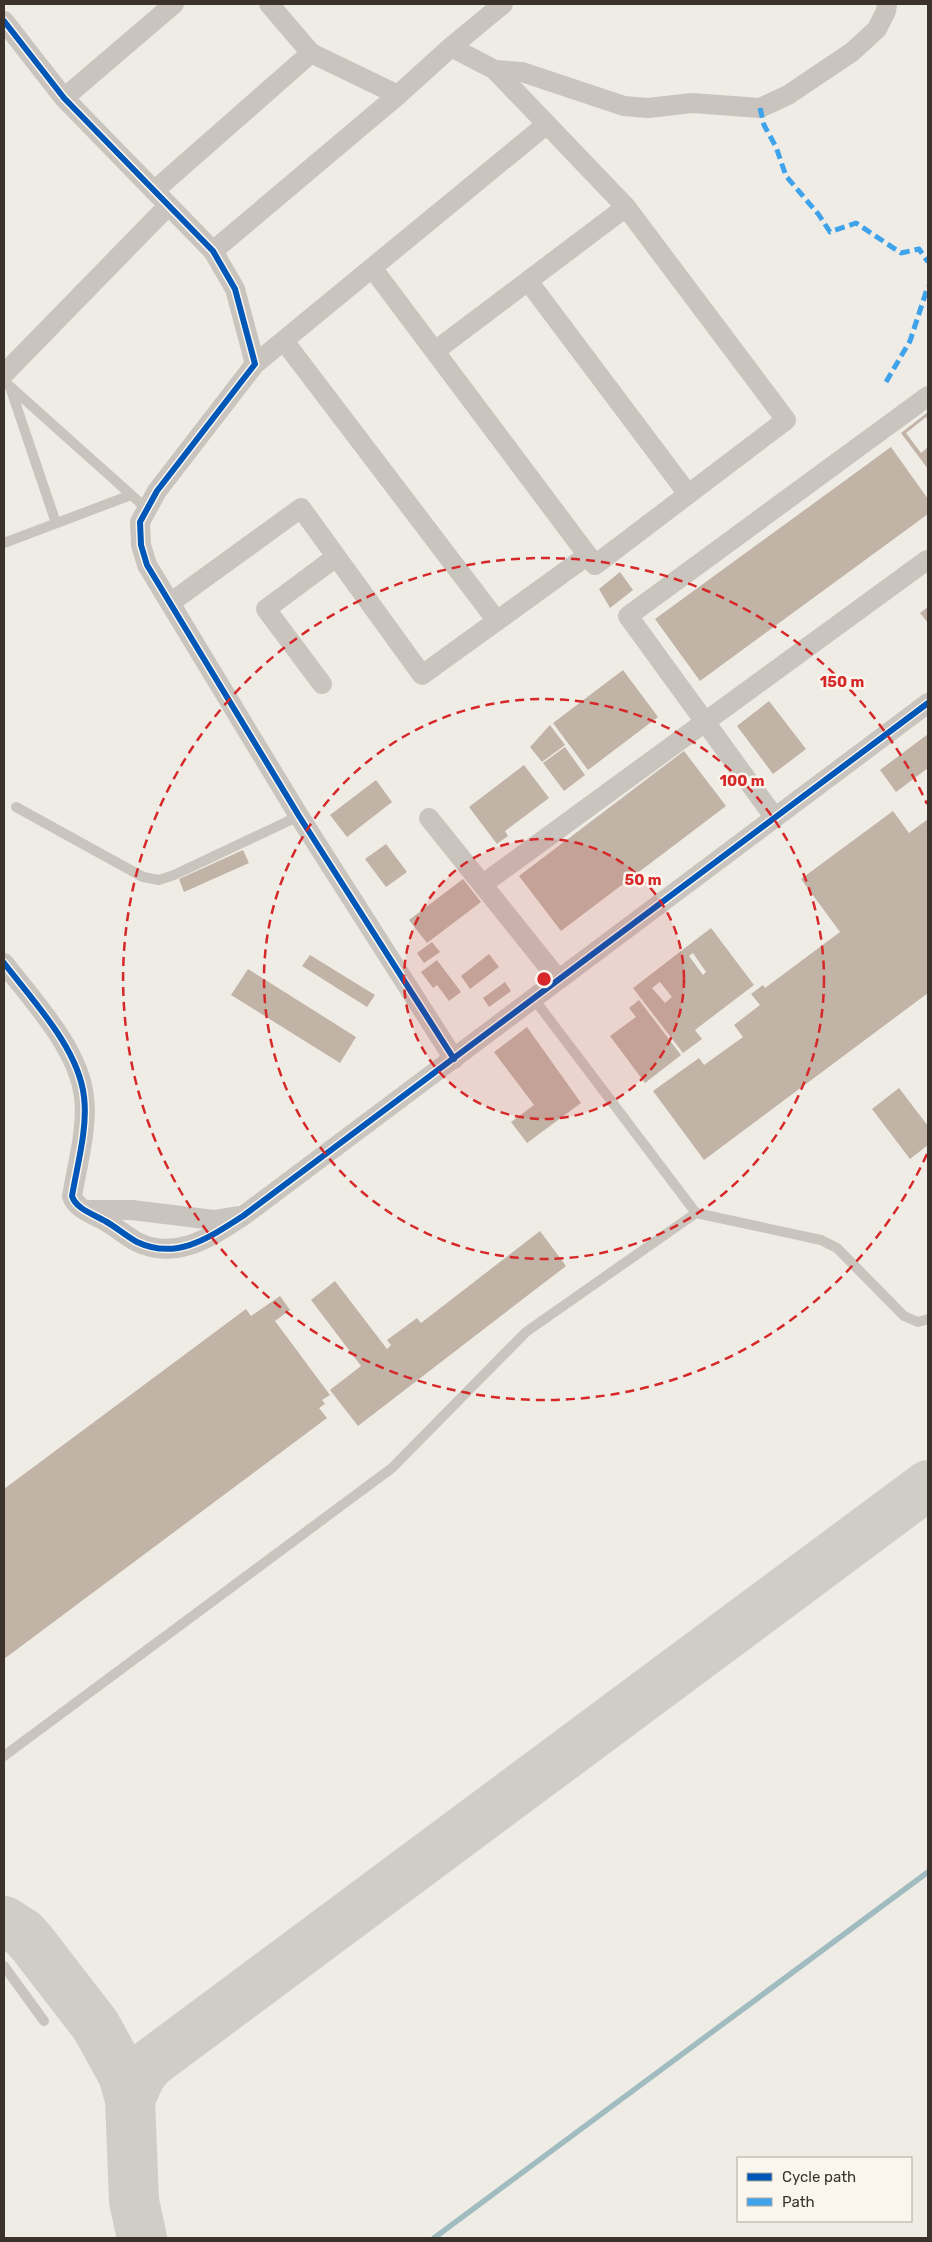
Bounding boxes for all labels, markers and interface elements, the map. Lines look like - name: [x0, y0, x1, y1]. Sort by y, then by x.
- text: 150 m: [820, 673, 864, 691]
- text: 100 m: [720, 772, 764, 790]
- text: 50 m: [625, 871, 661, 889]
- centre of rings: [535, 970, 553, 988]
- legend: [737, 2157, 912, 2222]
- text: Cycle path: [782, 2168, 856, 2186]
- text: Path: [782, 2193, 815, 2211]

